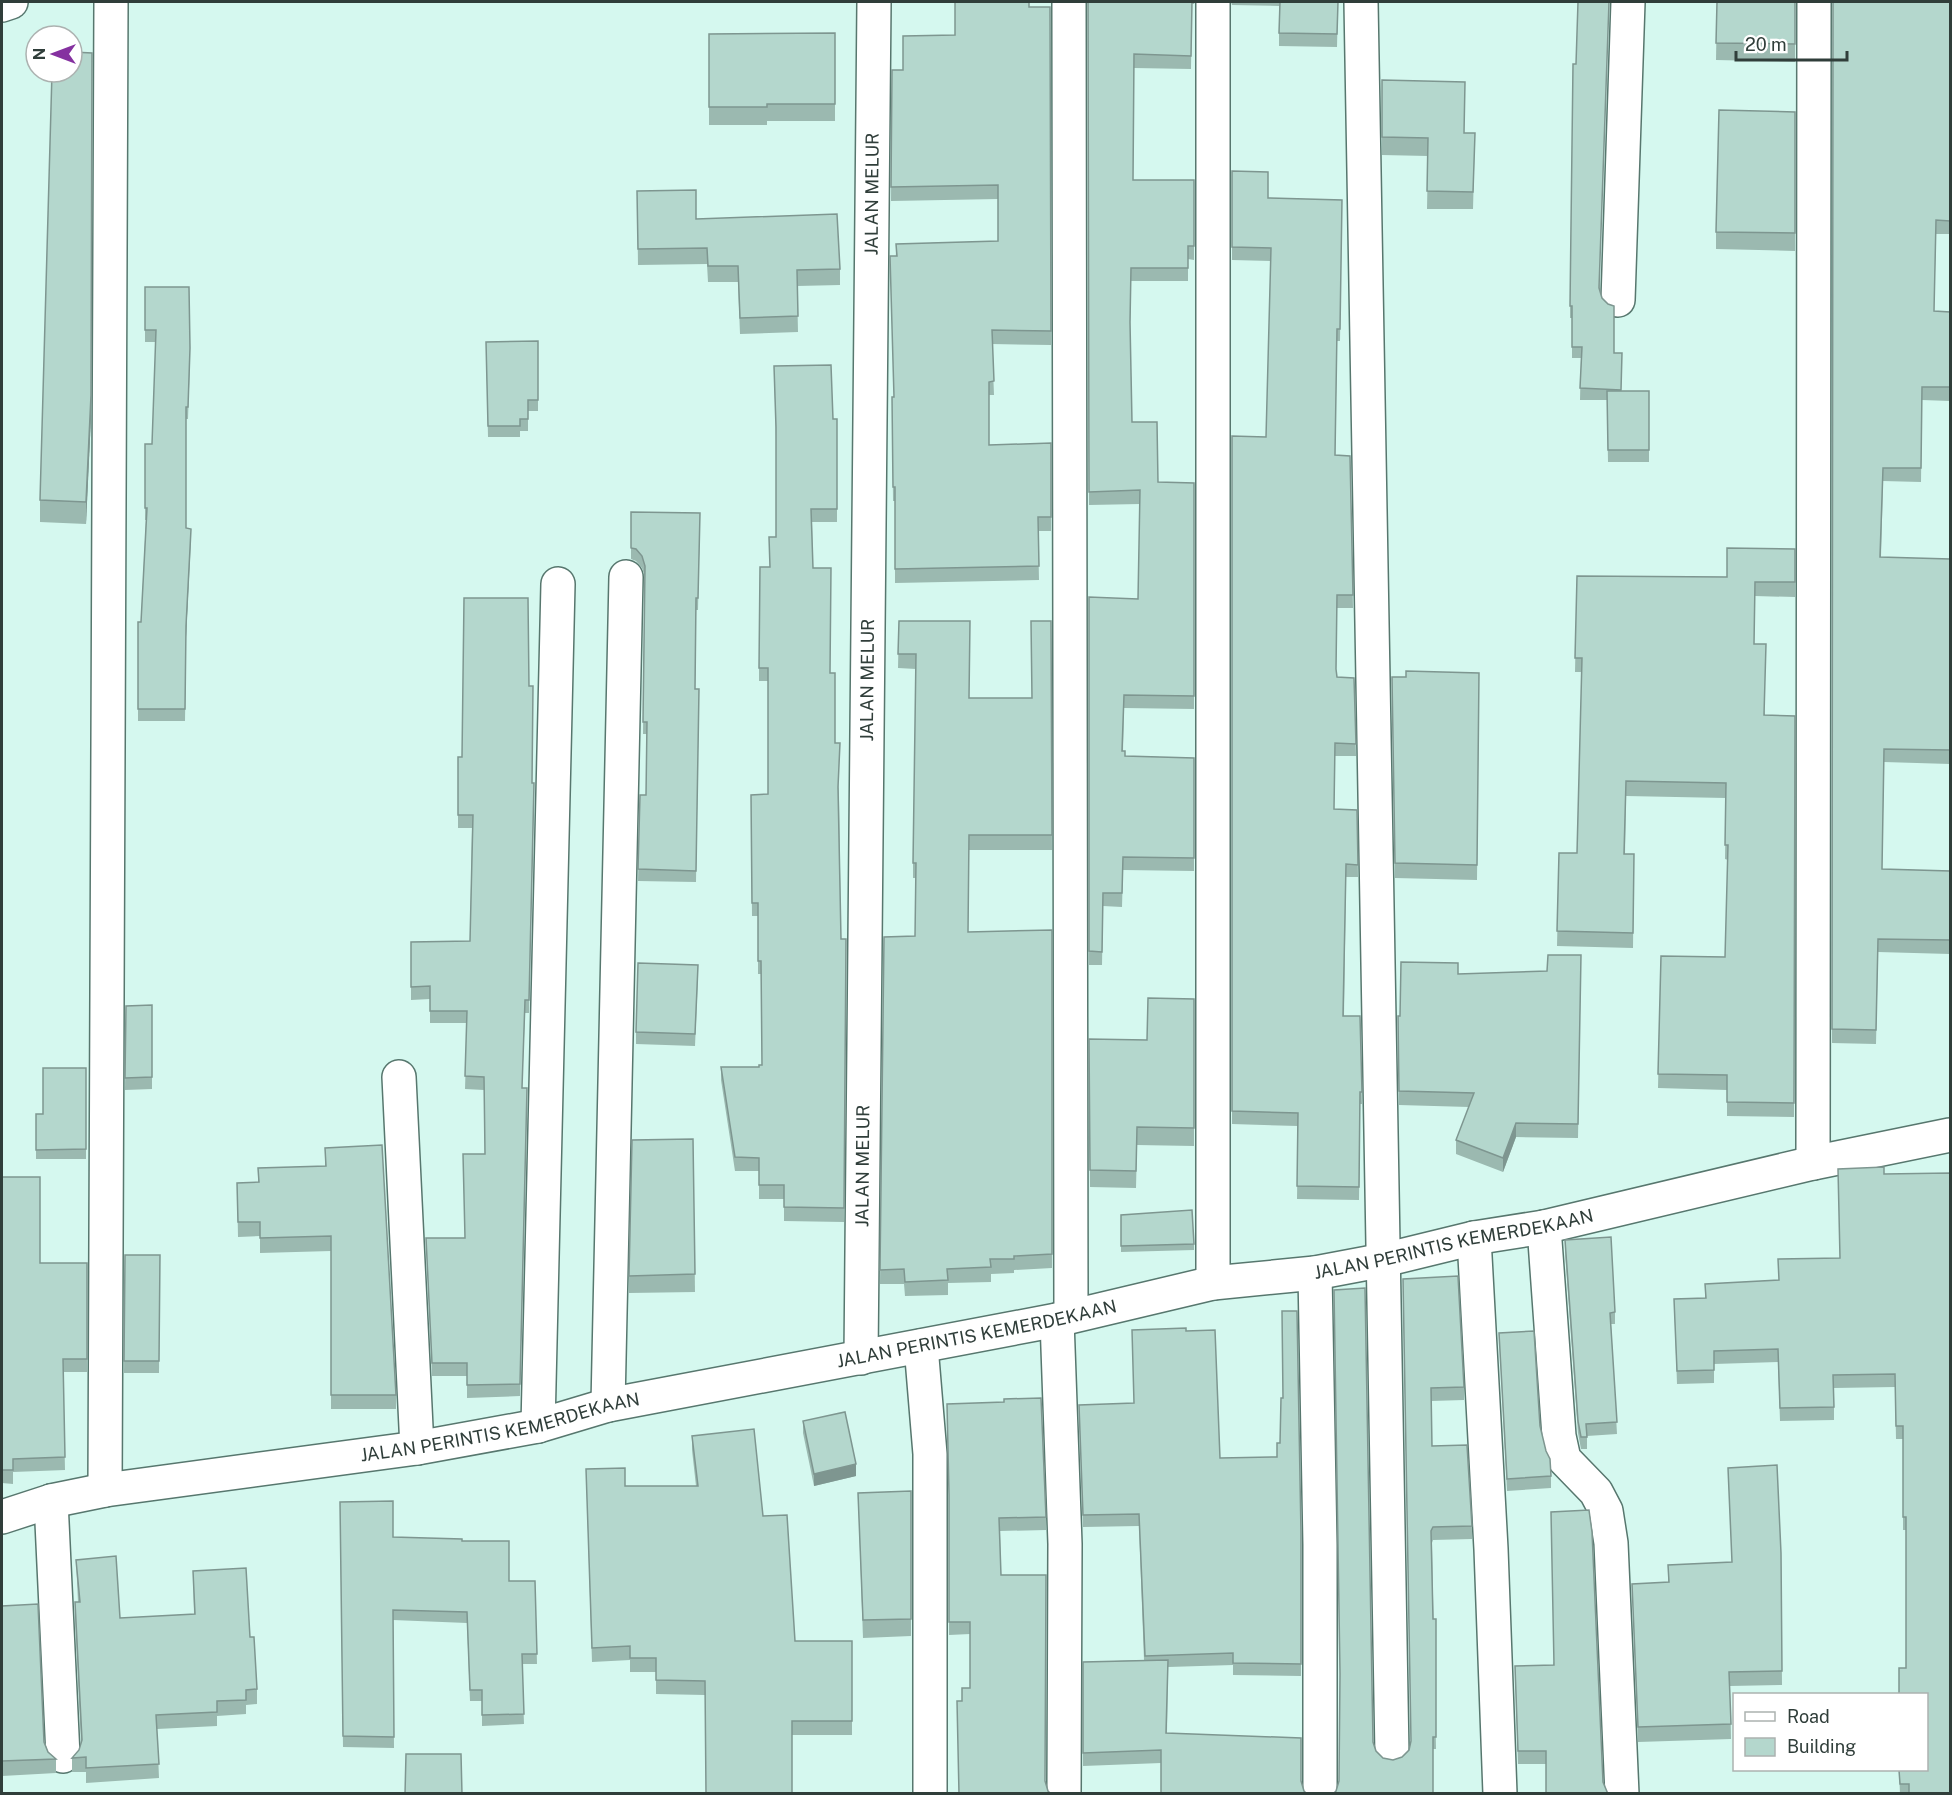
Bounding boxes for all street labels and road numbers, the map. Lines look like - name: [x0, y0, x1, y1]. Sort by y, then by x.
- street label: JALAN MELUR: [861, 133, 883, 255]
- street label: JALAN MELUR: [856, 619, 878, 741]
- street label: JALAN MELUR: [851, 1105, 873, 1227]
- street label: JALAN PERINTIS KEMERDEKAAN: [1312, 1205, 1595, 1283]
- street label: JALAN PERINTIS KEMERDEKAAN: [835, 1295, 1119, 1371]
- street label: JALAN PERINTIS KEMERDEKAAN: [359, 1388, 641, 1466]

